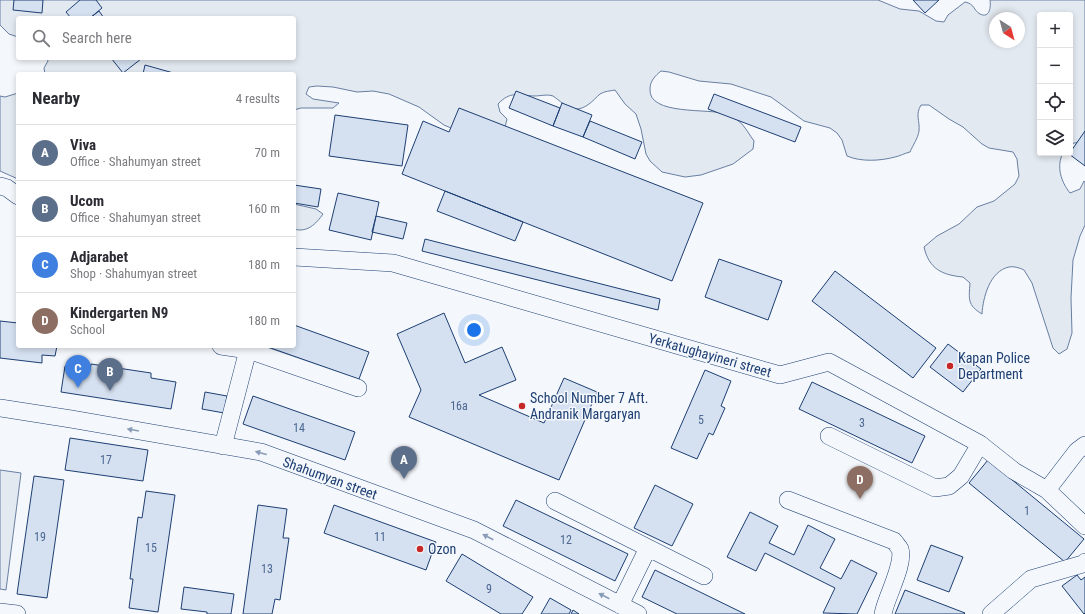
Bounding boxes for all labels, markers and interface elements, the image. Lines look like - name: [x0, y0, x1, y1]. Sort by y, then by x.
- north arrow: [989, 12, 1025, 48]
- map controls: [1037, 12, 1073, 156]
- button: +: [1037, 12, 1073, 48]
- search box: [16, 16, 296, 60]
- icon: search: [30, 27, 52, 49]
- text: Search here: [62, 29, 132, 47]
- button: −: [1037, 48, 1073, 84]
- button: locate: [1037, 84, 1073, 120]
- text: Nearby: [32, 88, 80, 108]
- text: 4 results: [236, 91, 280, 106]
- button: layers: [1037, 120, 1073, 156]
- text: Viva: [70, 136, 96, 154]
- text: A: [41, 145, 49, 160]
- text: 70 m: [254, 145, 280, 160]
- text: Office · Shahumyan street: [70, 154, 201, 169]
- text: Ucom: [70, 192, 104, 210]
- text: B: [41, 201, 49, 216]
- text: 160 m: [248, 201, 280, 216]
- text: Office · Shahumyan street: [70, 210, 201, 225]
- text: Adjarabet: [70, 248, 128, 266]
- text: C: [41, 257, 49, 272]
- text: 180 m: [248, 257, 280, 272]
- text: Shop · Shahumyan street: [70, 266, 197, 281]
- text: Kindergarten N9: [70, 304, 168, 322]
- text: D: [41, 313, 49, 328]
- text: 180 m: [248, 313, 280, 328]
- your location: [464, 320, 484, 340]
- text: School: [70, 322, 105, 337]
- street label: Yerkatughayineri street: [647, 330, 773, 380]
- place label: Kapan Police Department: [958, 350, 1031, 382]
- pin: C: [65, 355, 91, 388]
- pin: B: [97, 358, 123, 391]
- marker: Kapan Police Department: [945, 361, 955, 371]
- place label: School Number 7 Aft. Andranik Margaryan: [530, 390, 648, 422]
- house number: 16a: [450, 399, 468, 413]
- marker: School Number 7 Aft. Andranik Margaryan: [517, 401, 527, 411]
- house number: 5: [698, 413, 704, 427]
- house number: 3: [859, 416, 865, 430]
- house number: 14: [293, 421, 305, 435]
- one-way arrow: [127, 426, 139, 432]
- pin: A: [391, 446, 417, 479]
- one-way arrow: [255, 450, 267, 456]
- house number: 17: [100, 453, 112, 467]
- street label: Shahumyan street: [281, 454, 379, 502]
- pin: D: [847, 466, 873, 499]
- house number: 1: [1024, 504, 1030, 518]
- house number: 19: [34, 530, 46, 544]
- house number: 11: [374, 530, 386, 544]
- house number: 12: [560, 533, 572, 547]
- one-way arrow: [482, 534, 493, 541]
- house number: 15: [145, 541, 157, 555]
- place label: Ozon: [428, 541, 456, 557]
- marker: Ozon: [415, 544, 425, 554]
- house number: 13: [261, 562, 273, 576]
- house number: 9: [486, 582, 492, 596]
- one-way arrow: [598, 593, 609, 599]

